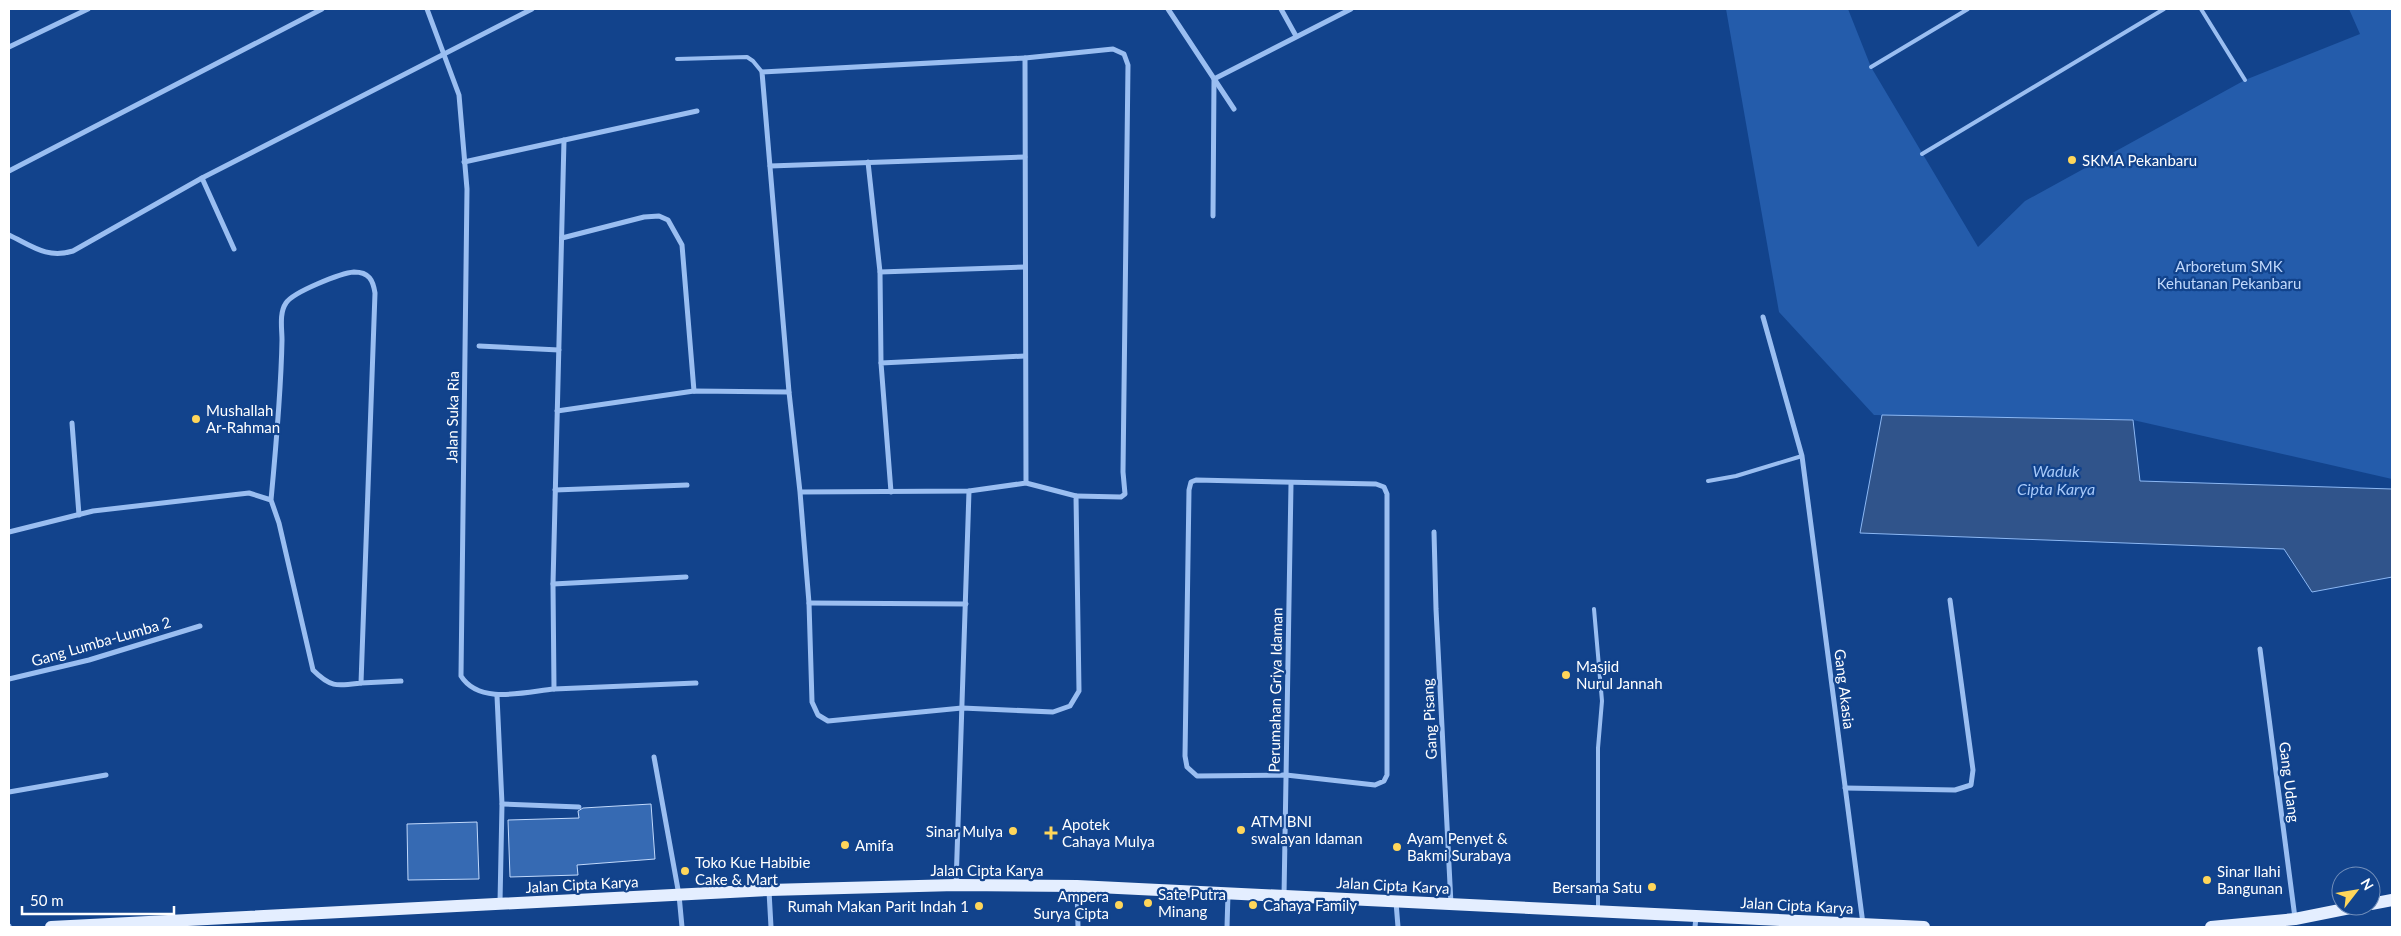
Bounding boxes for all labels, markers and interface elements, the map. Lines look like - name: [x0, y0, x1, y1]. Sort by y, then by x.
- place label: SKMA Pekanbaru: [2082, 151, 2197, 169]
- marker: SKMA Pekanbaru: [2066, 154, 2078, 166]
- park label: Arboretum SMK Kehutanan Pekanbaru: [2157, 257, 2301, 292]
- street label: Jalan Suka Ria: [442, 371, 462, 463]
- place label: Mushallah Ar-Rahman: [206, 401, 280, 436]
- marker: Mushallah Ar-Rahman: [190, 413, 202, 425]
- water label: Waduk Cipta Karya: [2017, 461, 2095, 498]
- street label: Perumahan Griya Idaman: [1265, 607, 1285, 773]
- street label: Gang Lumba-Lumba 2: [29, 612, 173, 670]
- street label: Gang Akasia: [1831, 648, 1859, 730]
- place label: Masjid Nurul Jannah: [1576, 657, 1663, 692]
- marker: Masjid Nurul Jannah: [1560, 669, 1572, 681]
- street label: Gang Pisang: [1418, 678, 1440, 760]
- street label: Gang Udang: [2276, 741, 2304, 824]
- place label: ATM BNI swalayan Idaman: [1251, 812, 1363, 847]
- place label: Apotek Cahaya Mulya: [1062, 815, 1155, 850]
- place label: Sinar Mulya: [926, 822, 1003, 840]
- marker: ATM BNI swalayan Idaman: [1235, 824, 1247, 836]
- marker: Sinar Mulya: [1007, 825, 1019, 837]
- marker: Apotek Cahaya Mulya: [1044, 826, 1058, 840]
- place label: Ayam Penyet & Bakmi Surabaya: [1407, 829, 1511, 864]
- place label: Amifa: [855, 836, 894, 854]
- marker: Amifa: [839, 839, 851, 851]
- marker: Ayam Penyet & Bakmi Surabaya: [1391, 841, 1403, 853]
- place label: Toko Kue Habibie Cake & Mart: [695, 853, 810, 888]
- street label: Jalan Cipta Karya: [930, 861, 1044, 879]
- place label: Sinar Ilahi Bangunan: [2217, 862, 2283, 897]
- marker: Toko Kue Habibie Cake & Mart: [679, 865, 691, 877]
- north arrow: [2331, 866, 2381, 916]
- street label: Jalan Cipta Karya: [525, 872, 639, 896]
- street label: Jalan Cipta Karya: [1336, 873, 1450, 897]
- marker: Sinar Ilahi Bangunan: [2201, 874, 2213, 886]
- text: N: [2358, 875, 2378, 893]
- place label: Bersama Satu: [1552, 878, 1642, 896]
- marker: Bersama Satu: [1646, 881, 1658, 893]
- scale bar: [22, 884, 175, 916]
- place label: Sate Putra Minang: [1158, 885, 1226, 920]
- place label: Ampera Surya Cipta: [1034, 887, 1109, 922]
- text: 50 m: [30, 891, 64, 909]
- street label: Jalan Cipta Karya: [1740, 893, 1854, 917]
- place label: Cahaya Family: [1263, 896, 1357, 914]
- place label: Rumah Makan Parit Indah 1: [787, 897, 969, 915]
- marker: Sate Putra Minang: [1142, 897, 1154, 909]
- marker: Ampera Surya Cipta: [1113, 899, 1125, 911]
- marker: Cahaya Family: [1247, 899, 1259, 911]
- marker: Rumah Makan Parit Indah 1: [973, 900, 985, 912]

